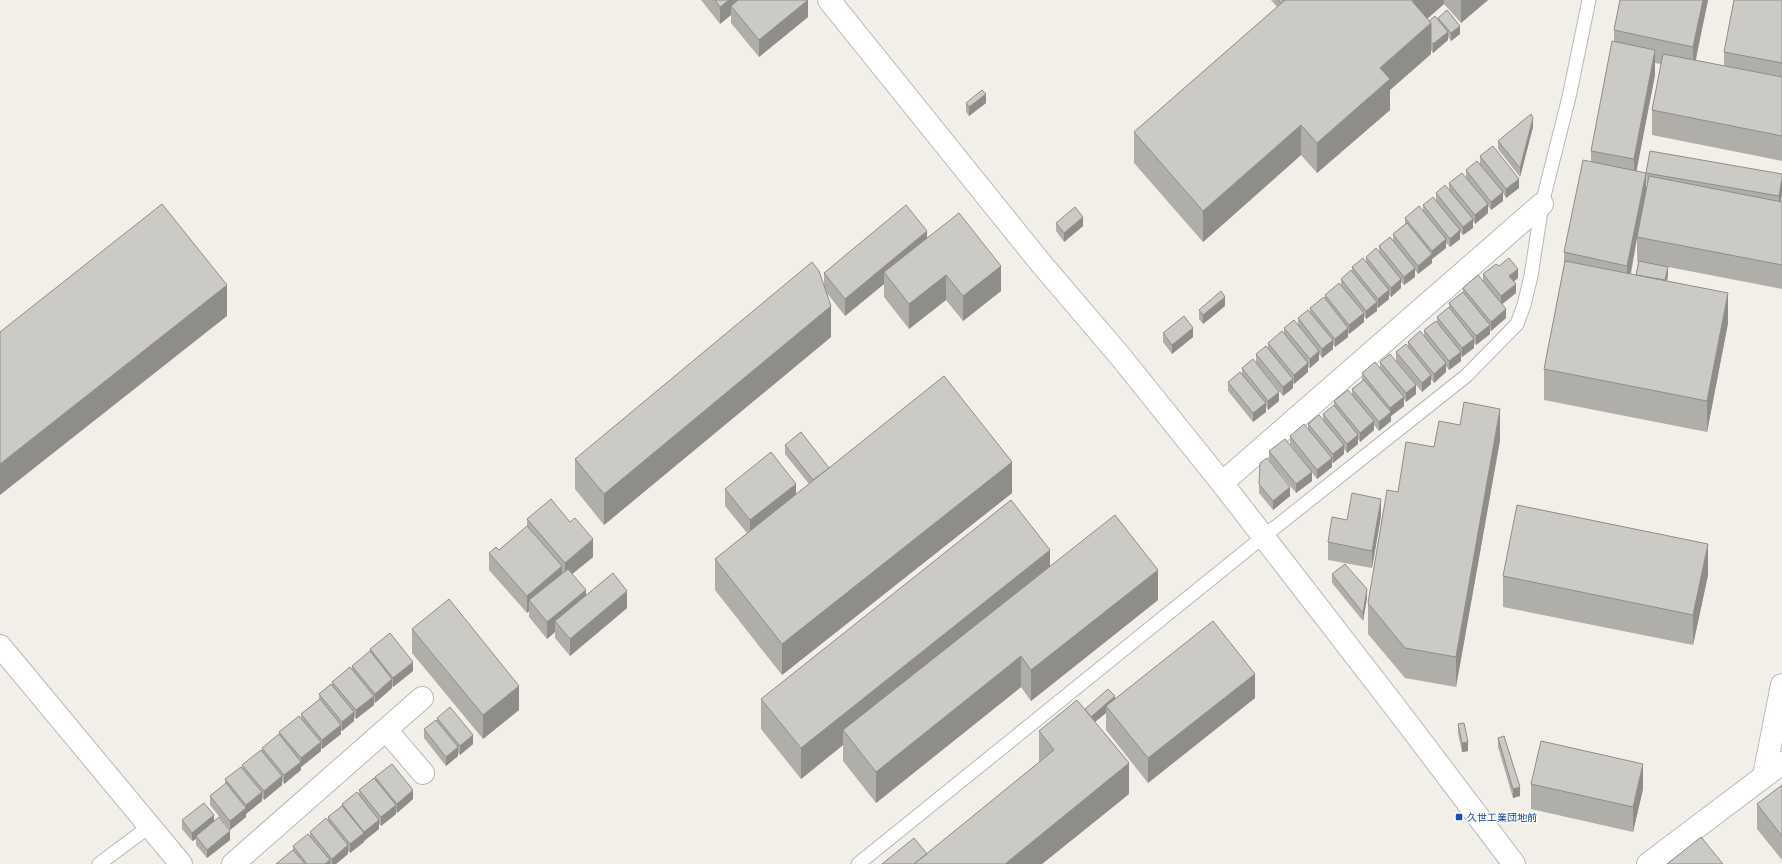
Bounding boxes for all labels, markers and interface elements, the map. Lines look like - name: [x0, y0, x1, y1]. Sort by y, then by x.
- place label: 久世工業団地前: [1467, 811, 1537, 825]
- marker: 久世工業団地前: [1454, 812, 1464, 822]

